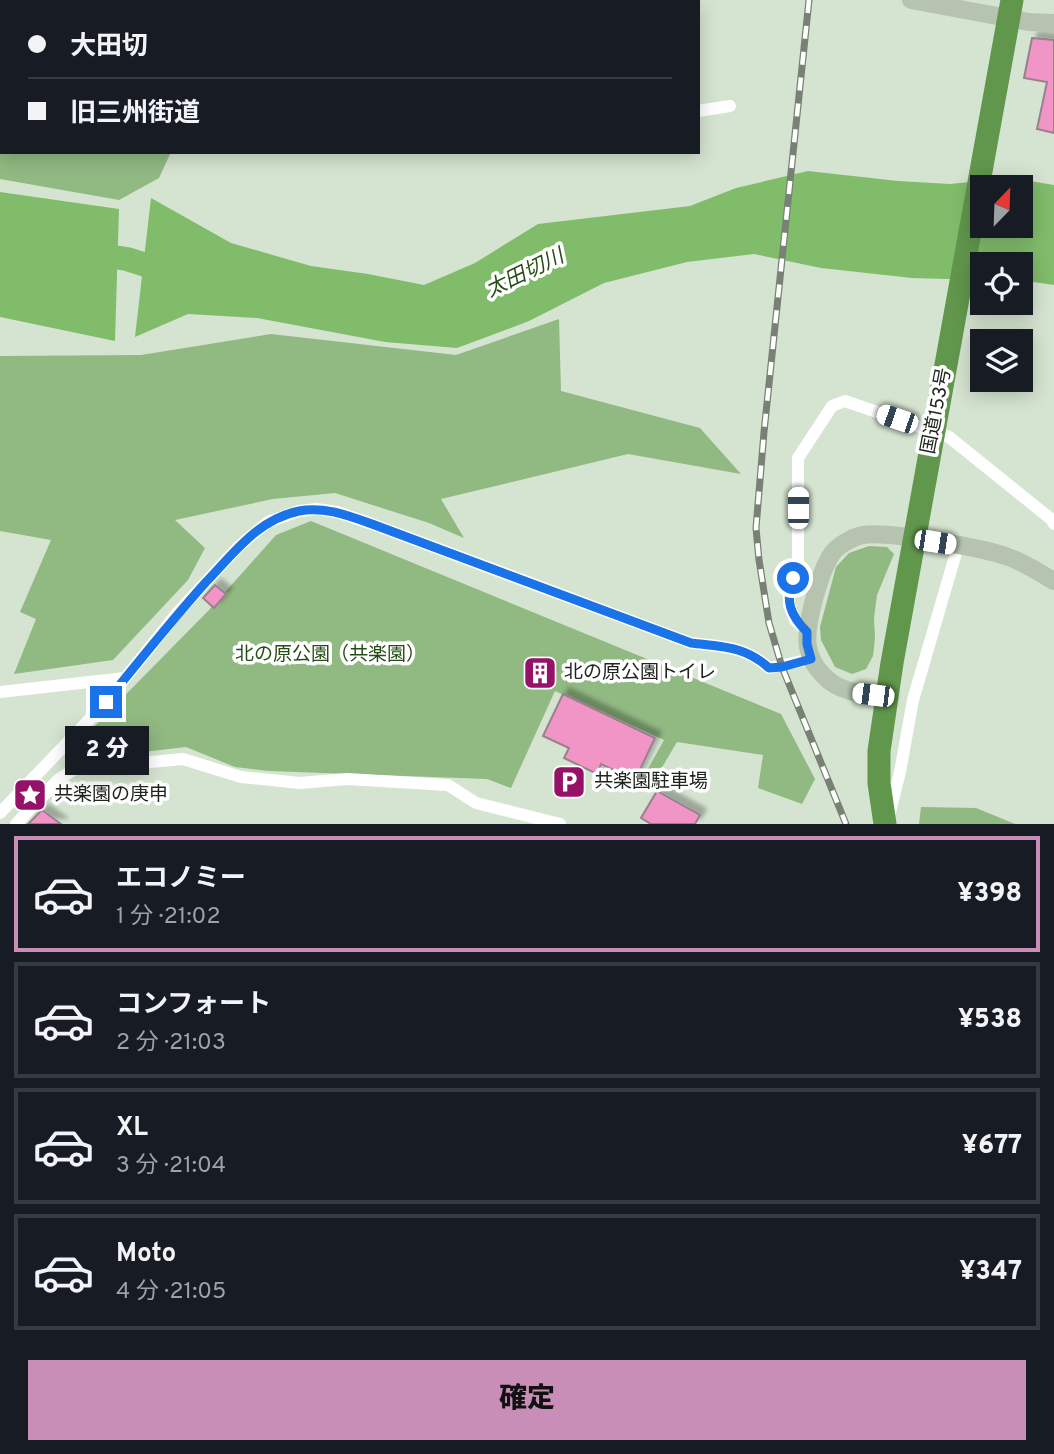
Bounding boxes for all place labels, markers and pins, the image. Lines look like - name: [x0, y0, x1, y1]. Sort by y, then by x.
- building icon: 北の原公園トイレ: [521, 654, 559, 692]
- place label: 北の原公園トイレ: [564, 661, 716, 685]
- parking icon: 共楽園駐車場: [550, 763, 588, 801]
- place label: 共楽園駐車場: [594, 770, 708, 794]
- place icon: 共楽園の庚申: [11, 776, 49, 814]
- place label: 共楽園の庚申: [54, 783, 168, 807]

